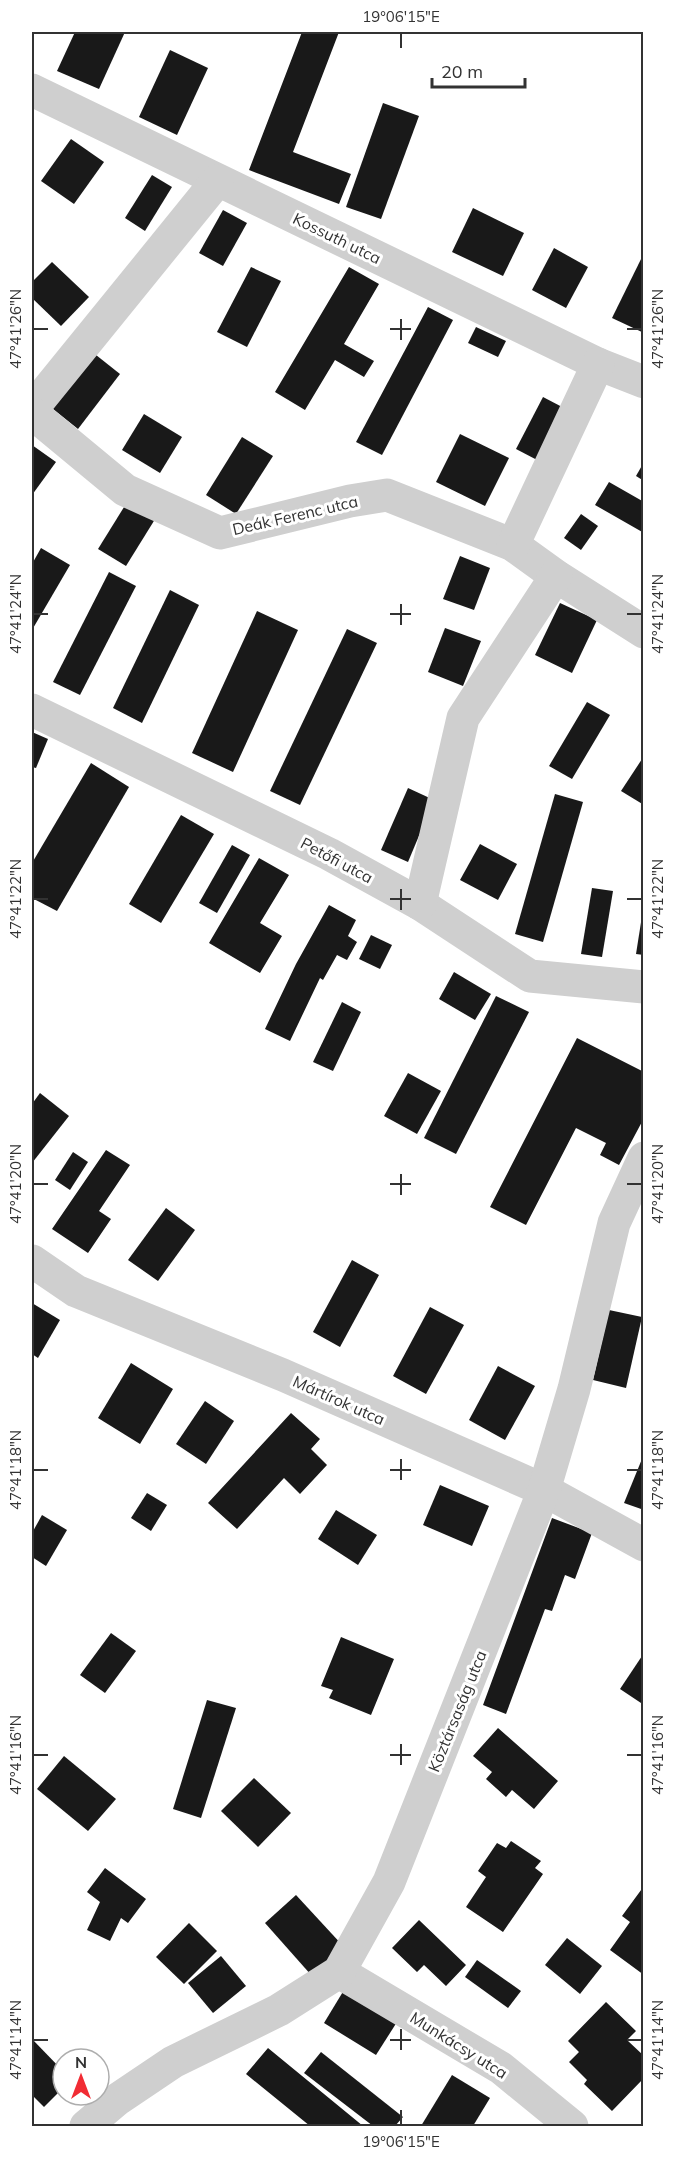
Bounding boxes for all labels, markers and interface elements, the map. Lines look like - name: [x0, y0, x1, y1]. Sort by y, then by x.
- text: 19°06'15"E: [362, 7, 440, 26]
- scale bar: [432, 51, 525, 89]
- text: 20 m: [441, 60, 483, 83]
- street label: Kossuth utca: [290, 208, 384, 268]
- text: 47°41'26"N: [6, 289, 25, 369]
- text: 47°41'26"N: [648, 289, 667, 369]
- street label: Deák Ferenc utca: [230, 491, 360, 539]
- text: 47°41'24"N: [6, 574, 25, 654]
- text: 47°41'24"N: [648, 574, 667, 654]
- street label: Petőfi utca: [297, 833, 377, 887]
- text: 47°41'22"N: [6, 859, 25, 939]
- text: 47°41'22"N: [648, 859, 667, 939]
- text: 47°41'20"N: [6, 1144, 25, 1224]
- text: 47°41'20"N: [648, 1144, 667, 1224]
- street label: Mártírok utca: [290, 1371, 388, 1429]
- text: 47°41'18"N: [6, 1430, 25, 1510]
- text: 47°41'18"N: [648, 1430, 667, 1510]
- street label: Köztársaság utca: [424, 1647, 490, 1775]
- text: 47°41'16"N: [6, 1715, 25, 1795]
- text: 47°41'16"N: [648, 1715, 667, 1795]
- text: 47°41'14"N: [6, 2000, 25, 2080]
- text: 47°41'14"N: [648, 2000, 667, 2080]
- street label: Munkácsy utca: [407, 2007, 511, 2083]
- north arrow: [51, 2047, 111, 2107]
- text: N: [75, 2052, 87, 2072]
- text: 19°06'15"E: [362, 2132, 440, 2151]

